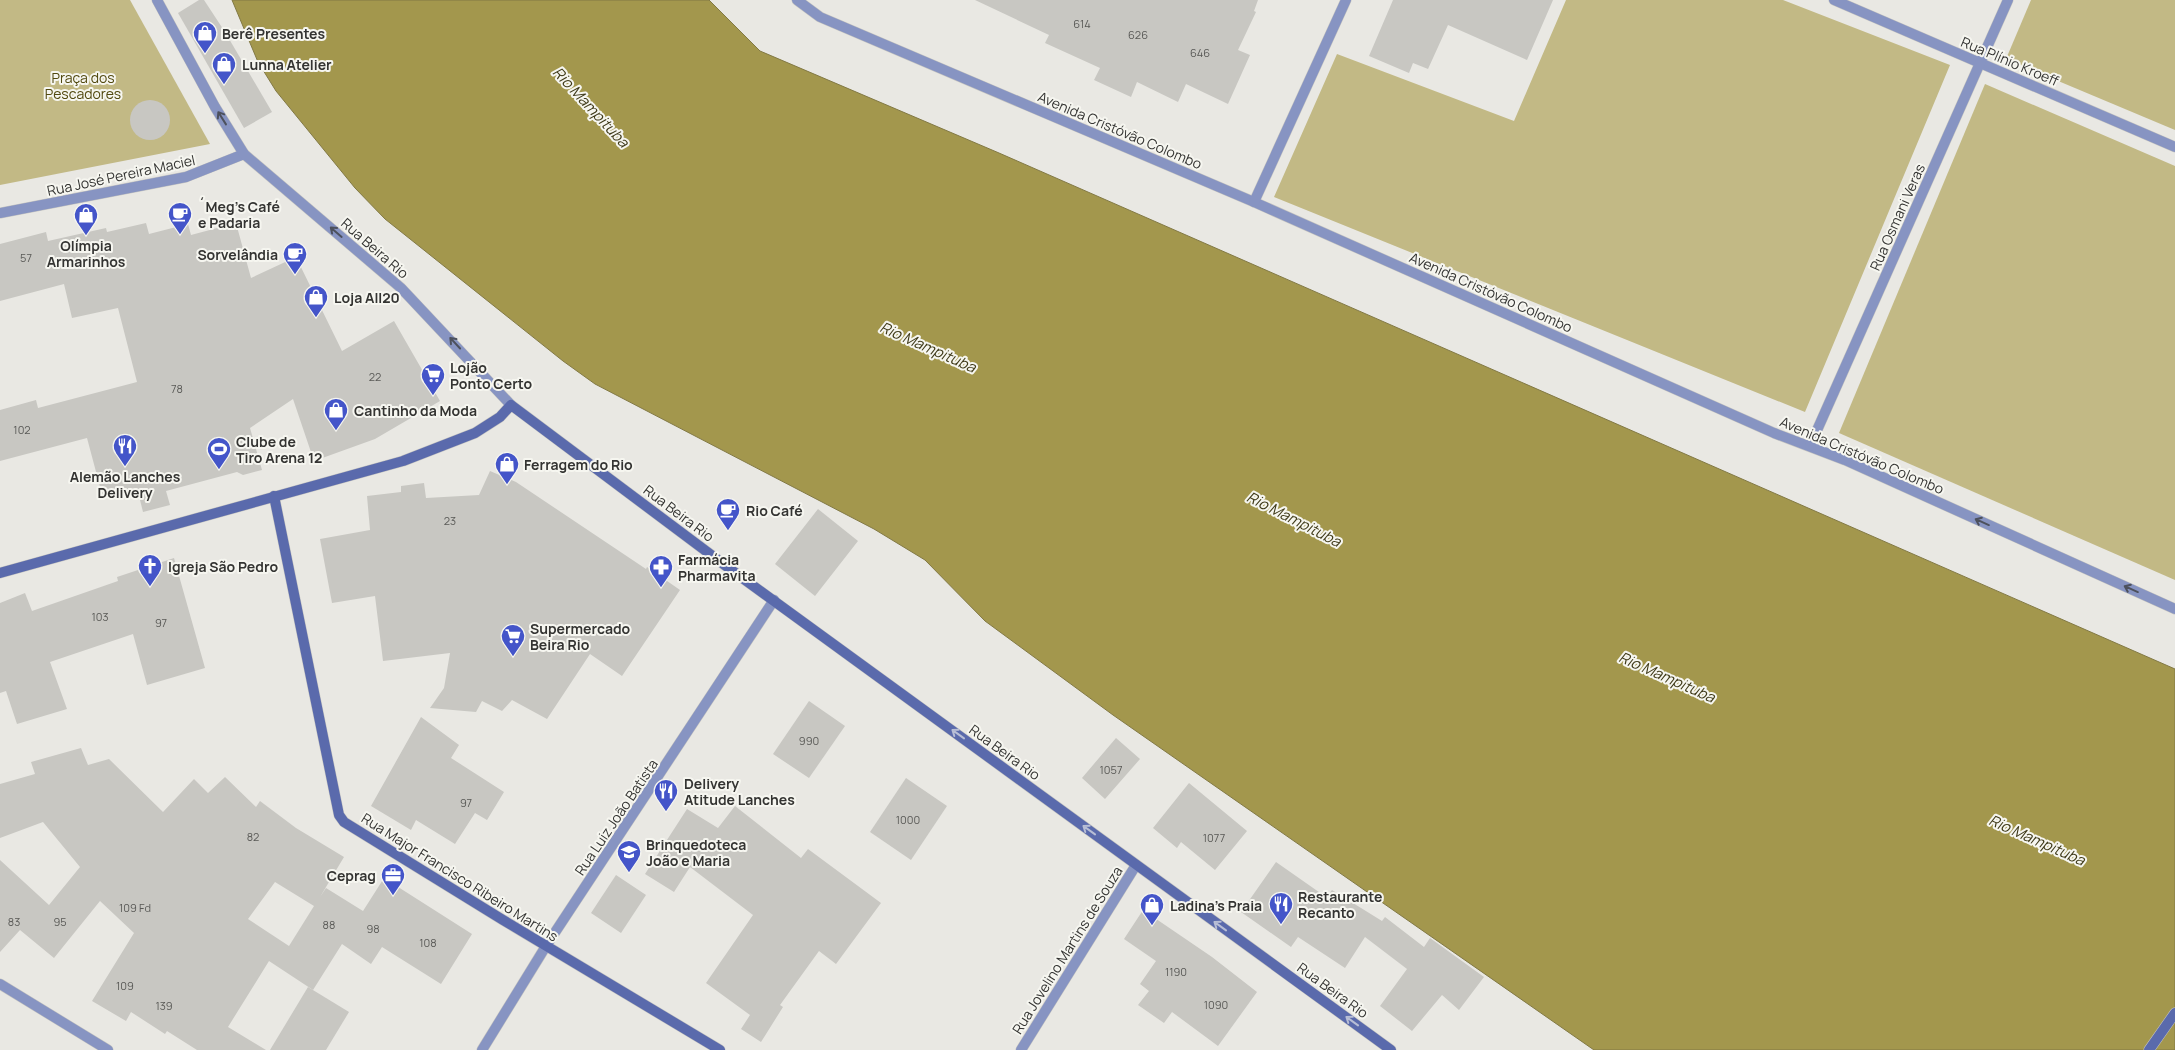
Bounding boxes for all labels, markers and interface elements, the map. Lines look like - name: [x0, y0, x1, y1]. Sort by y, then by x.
- house number: 614: [1073, 16, 1091, 31]
- shop icon: Berê Presentes: [192, 20, 218, 54]
- place label: Berê Presentes: [222, 24, 326, 43]
- house number: 626: [1128, 27, 1148, 42]
- street label: Rua Plínio Kroeff: [1958, 32, 2062, 90]
- house number: 646: [1190, 45, 1210, 60]
- shop icon: Lunna Atelier: [211, 51, 237, 85]
- place label: Lunna Atelier: [242, 55, 332, 74]
- water label: Rio Mampituba: [548, 62, 634, 152]
- park label: Praça dos Pescadores: [45, 68, 121, 103]
- street label: Avenida Cristóvão Colombo: [1035, 87, 1205, 173]
- one-way arrow: [216, 112, 226, 126]
- street label: Rua José Pereira Maciel: [45, 150, 197, 200]
- street label: Rua Osmani Veras: [1865, 161, 1929, 273]
- place label: ´Meg's Café e Padaria: [198, 197, 280, 232]
- cafe icon: ´Meg's Café e Padaria: [167, 201, 193, 235]
- shop icon: Olímpia Armarinhos: [73, 202, 99, 236]
- street label: Rua Beira Rio: [337, 213, 413, 283]
- one-way arrow: [329, 226, 342, 238]
- place label: Olímpia Armarinhos: [47, 236, 126, 271]
- cafe icon: Sorvelândia: [282, 241, 308, 275]
- place label: Sorvelândia: [197, 245, 278, 264]
- street label: Avenida Cristóvão Colombo: [1407, 247, 1575, 337]
- house number: 57: [20, 250, 32, 265]
- shop icon: Loja All20: [303, 284, 329, 318]
- place label: Loja All20: [334, 288, 400, 307]
- water label: Rio Mampituba: [877, 316, 980, 378]
- one-way arrow: [449, 336, 461, 349]
- place label: Lojão Ponto Certo: [450, 358, 532, 393]
- supermarket icon: Lojão Ponto Certo: [420, 362, 446, 396]
- house number: 22: [369, 369, 381, 384]
- house number: 78: [171, 381, 183, 396]
- shop icon: Cantinho da Moda: [323, 397, 349, 431]
- place label: Cantinho da Moda: [354, 401, 477, 420]
- street label: Avenida Cristóvão Colombo: [1777, 412, 1947, 498]
- house number: 102: [13, 422, 31, 437]
- place label: Clube de Tiro Arena 12: [236, 432, 322, 467]
- restaurant icon: Alemão Lanches Delivery: [112, 433, 138, 467]
- sports icon: Clube de Tiro Arena 12: [206, 436, 232, 470]
- shop icon: Ferragem do Rio: [494, 451, 520, 485]
- place label: Ferragem do Rio: [524, 455, 633, 474]
- place label: Alemão Lanches Delivery: [70, 467, 181, 502]
- street label: Rua Beira Rio: [640, 480, 718, 546]
- water label: Rio Mampituba: [1243, 486, 1345, 552]
- cafe icon: Rio Café: [715, 497, 741, 531]
- place label: Rio Café: [746, 501, 803, 520]
- house number: 23: [444, 513, 456, 528]
- one-way arrow: [1975, 516, 1990, 526]
- place label: Farmácia Pharmavita: [678, 550, 756, 585]
- church icon: Igreja São Pedro: [137, 553, 163, 587]
- pharmacy icon: Farmácia Pharmavita: [648, 554, 674, 588]
- place label: Igreja São Pedro: [168, 557, 278, 576]
- one-way arrow: [2124, 583, 2139, 593]
- house number: 103: [91, 609, 109, 624]
- house number: 97: [155, 615, 167, 630]
- place label: Supermercado Beira Rio: [530, 619, 631, 654]
- supermarket icon: Supermercado Beira Rio: [500, 623, 526, 657]
- water label: Rio Mampituba: [1616, 646, 1719, 708]
- street label: Rua Beira Rio: [966, 720, 1044, 784]
- one-way arrow: [952, 729, 965, 740]
- house number: 990: [799, 733, 819, 748]
- street label: Rua Luiz João Batista: [570, 755, 662, 879]
- house number: 1057: [1100, 762, 1122, 777]
- place label: Delivery Atitude Lanches: [684, 774, 795, 809]
- restaurant icon: Delivery Atitude Lanches: [653, 778, 679, 812]
- house number: 97: [460, 795, 472, 810]
- street label: Rua Major Francisco Ribeiro Martins: [358, 808, 562, 946]
- water label: Rio Mampituba: [1986, 809, 2089, 871]
- house number: 1000: [896, 812, 920, 827]
- one-way arrow: [1082, 825, 1096, 835]
- house number: 82: [247, 829, 259, 844]
- house number: 1077: [1203, 830, 1225, 845]
- place label: Brinquedoteca João e Maria: [646, 835, 746, 870]
- school or university icon: Brinquedoteca João e Maria: [616, 839, 642, 873]
- office icon: Ceprag: [380, 862, 406, 896]
- street label: Rua Jovelino Martins de Souza: [1007, 863, 1127, 1037]
- place label: Ceprag: [327, 866, 376, 885]
- place label: Restaurante Recanto: [1298, 887, 1382, 922]
- restaurant icon: Restaurante Recanto: [1268, 891, 1294, 925]
- shop icon: Ladina's Praia: [1139, 892, 1165, 926]
- place label: Ladina's Praia: [1170, 896, 1262, 915]
- house number: 109 Fd: [119, 900, 151, 915]
- house number: 83: [8, 914, 20, 929]
- house number: 95: [53, 914, 67, 929]
- house number: 88: [323, 917, 335, 932]
- house number: 98: [366, 921, 380, 936]
- one-way arrow: [1214, 921, 1228, 931]
- house number: 108: [419, 935, 437, 950]
- street label: Rua Beira Rio: [1294, 958, 1372, 1022]
- house number: 1190: [1165, 964, 1187, 979]
- house number: 109: [116, 978, 134, 993]
- house number: 1090: [1204, 997, 1228, 1012]
- house number: 139: [155, 998, 173, 1013]
- one-way arrow: [1345, 1016, 1359, 1026]

